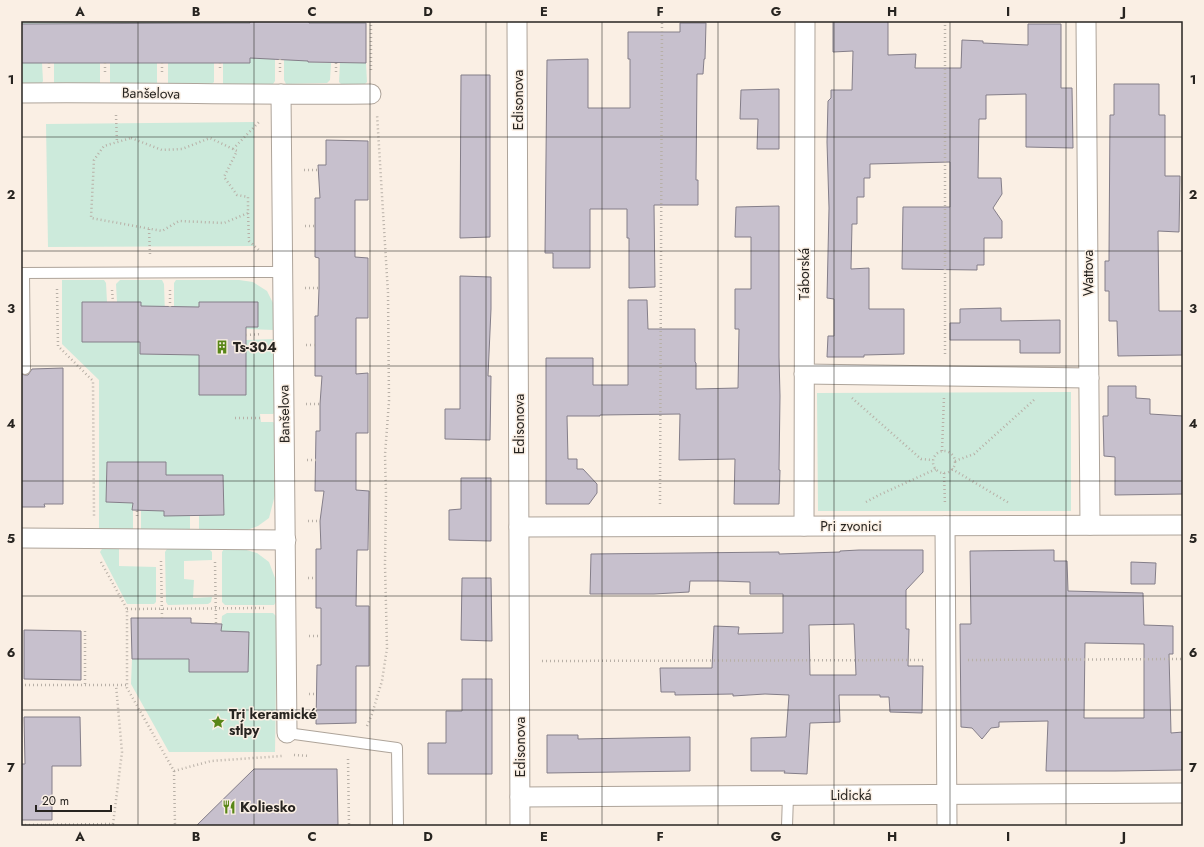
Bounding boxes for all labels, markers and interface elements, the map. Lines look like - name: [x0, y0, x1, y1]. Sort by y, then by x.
- text: A: [74, 2, 85, 21]
- text: B: [192, 2, 201, 21]
- text: C: [307, 2, 317, 21]
- text: D: [423, 2, 433, 21]
- text: E: [540, 2, 548, 21]
- text: F: [656, 2, 664, 21]
- text: G: [771, 2, 782, 21]
- text: H: [887, 2, 897, 21]
- text: I: [1006, 2, 1010, 21]
- text: J: [1119, 2, 1126, 21]
- text: 1: [8, 70, 14, 89]
- street label: Edisonova: [508, 70, 528, 130]
- text: 1: [1190, 70, 1196, 89]
- street label: Banšelova: [122, 82, 180, 104]
- text: 2: [7, 185, 15, 204]
- text: 2: [1189, 185, 1197, 204]
- street label: Táborská: [794, 248, 814, 300]
- street label: Wattova: [1078, 250, 1098, 296]
- text: 3: [7, 299, 15, 318]
- text: 3: [1189, 299, 1197, 318]
- place label: Ts-304: [233, 337, 277, 357]
- building icon: Ts-304: [214, 339, 230, 355]
- street label: Banšelova: [273, 385, 295, 443]
- street label: Edisonova: [509, 394, 529, 454]
- text: 4: [6, 414, 16, 433]
- text: 4: [1188, 414, 1198, 433]
- street label: Pri zvonici: [820, 516, 882, 536]
- text: 5: [7, 529, 15, 548]
- text: 5: [1189, 529, 1197, 548]
- text: 6: [7, 643, 16, 662]
- text: 6: [1189, 643, 1198, 662]
- place label: Tri keramické stĺpy: [229, 704, 317, 740]
- place icon: Tri keramické stĺpy: [210, 714, 226, 730]
- street label: Edisonova: [510, 717, 530, 777]
- text: 7: [7, 758, 15, 777]
- text: 7: [1189, 758, 1197, 777]
- street label: Lidická: [830, 785, 872, 805]
- scale bar: [36, 787, 111, 813]
- text: 20 m: [42, 792, 69, 810]
- place label: Koliesko: [240, 797, 296, 817]
- restaurant icon: Koliesko: [221, 799, 237, 815]
- text: A: [74, 827, 85, 846]
- text: B: [192, 827, 201, 846]
- text: C: [307, 827, 317, 846]
- text: D: [423, 827, 433, 846]
- text: E: [540, 827, 548, 846]
- text: F: [656, 827, 664, 846]
- text: G: [771, 827, 782, 846]
- text: H: [887, 827, 897, 846]
- text: I: [1006, 827, 1010, 846]
- text: J: [1119, 827, 1126, 846]

